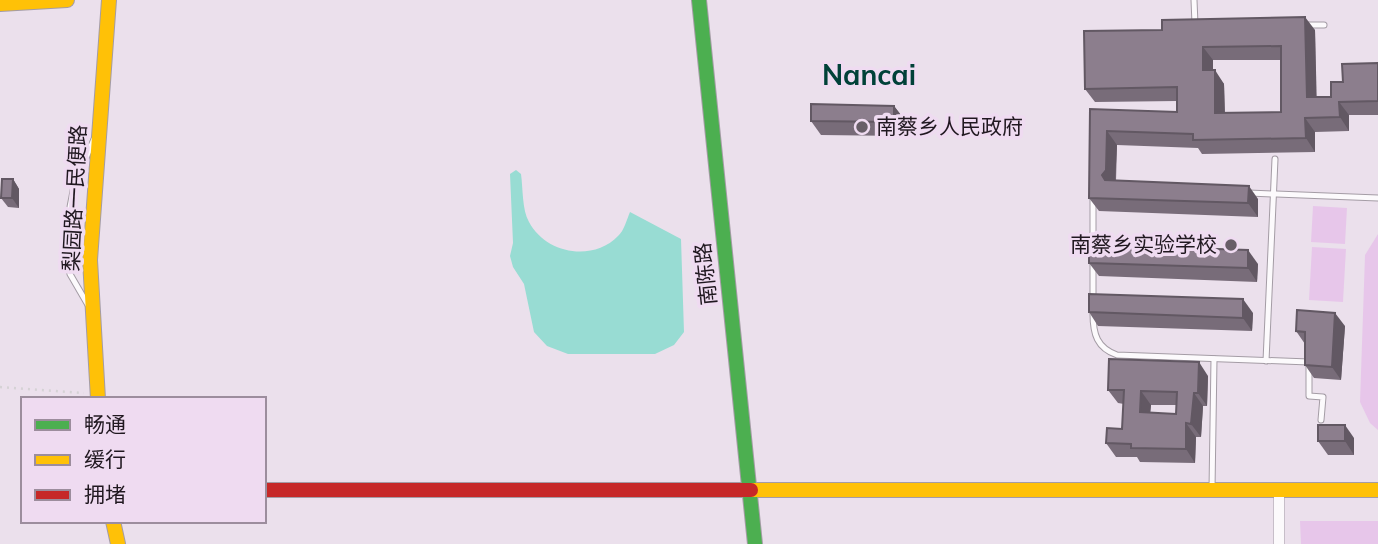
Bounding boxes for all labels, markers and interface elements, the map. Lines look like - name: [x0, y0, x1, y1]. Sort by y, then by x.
- district label: Nancai: [822, 57, 916, 92]
- place label: 南蔡乡人民政府: [876, 113, 1023, 139]
- marker: 南蔡乡人民政府: [854, 119, 870, 135]
- street label: 梨园路一民便路: [57, 124, 91, 272]
- place label: 南蔡乡实验学校: [1070, 231, 1217, 257]
- marker: 南蔡乡实验学校: [1223, 237, 1239, 253]
- street label: 南陈路: [689, 241, 721, 307]
- legend: [21, 397, 266, 523]
- text: 畅通: [84, 411, 126, 437]
- text: 缓行: [84, 446, 126, 472]
- text: 拥堵: [84, 481, 126, 507]

